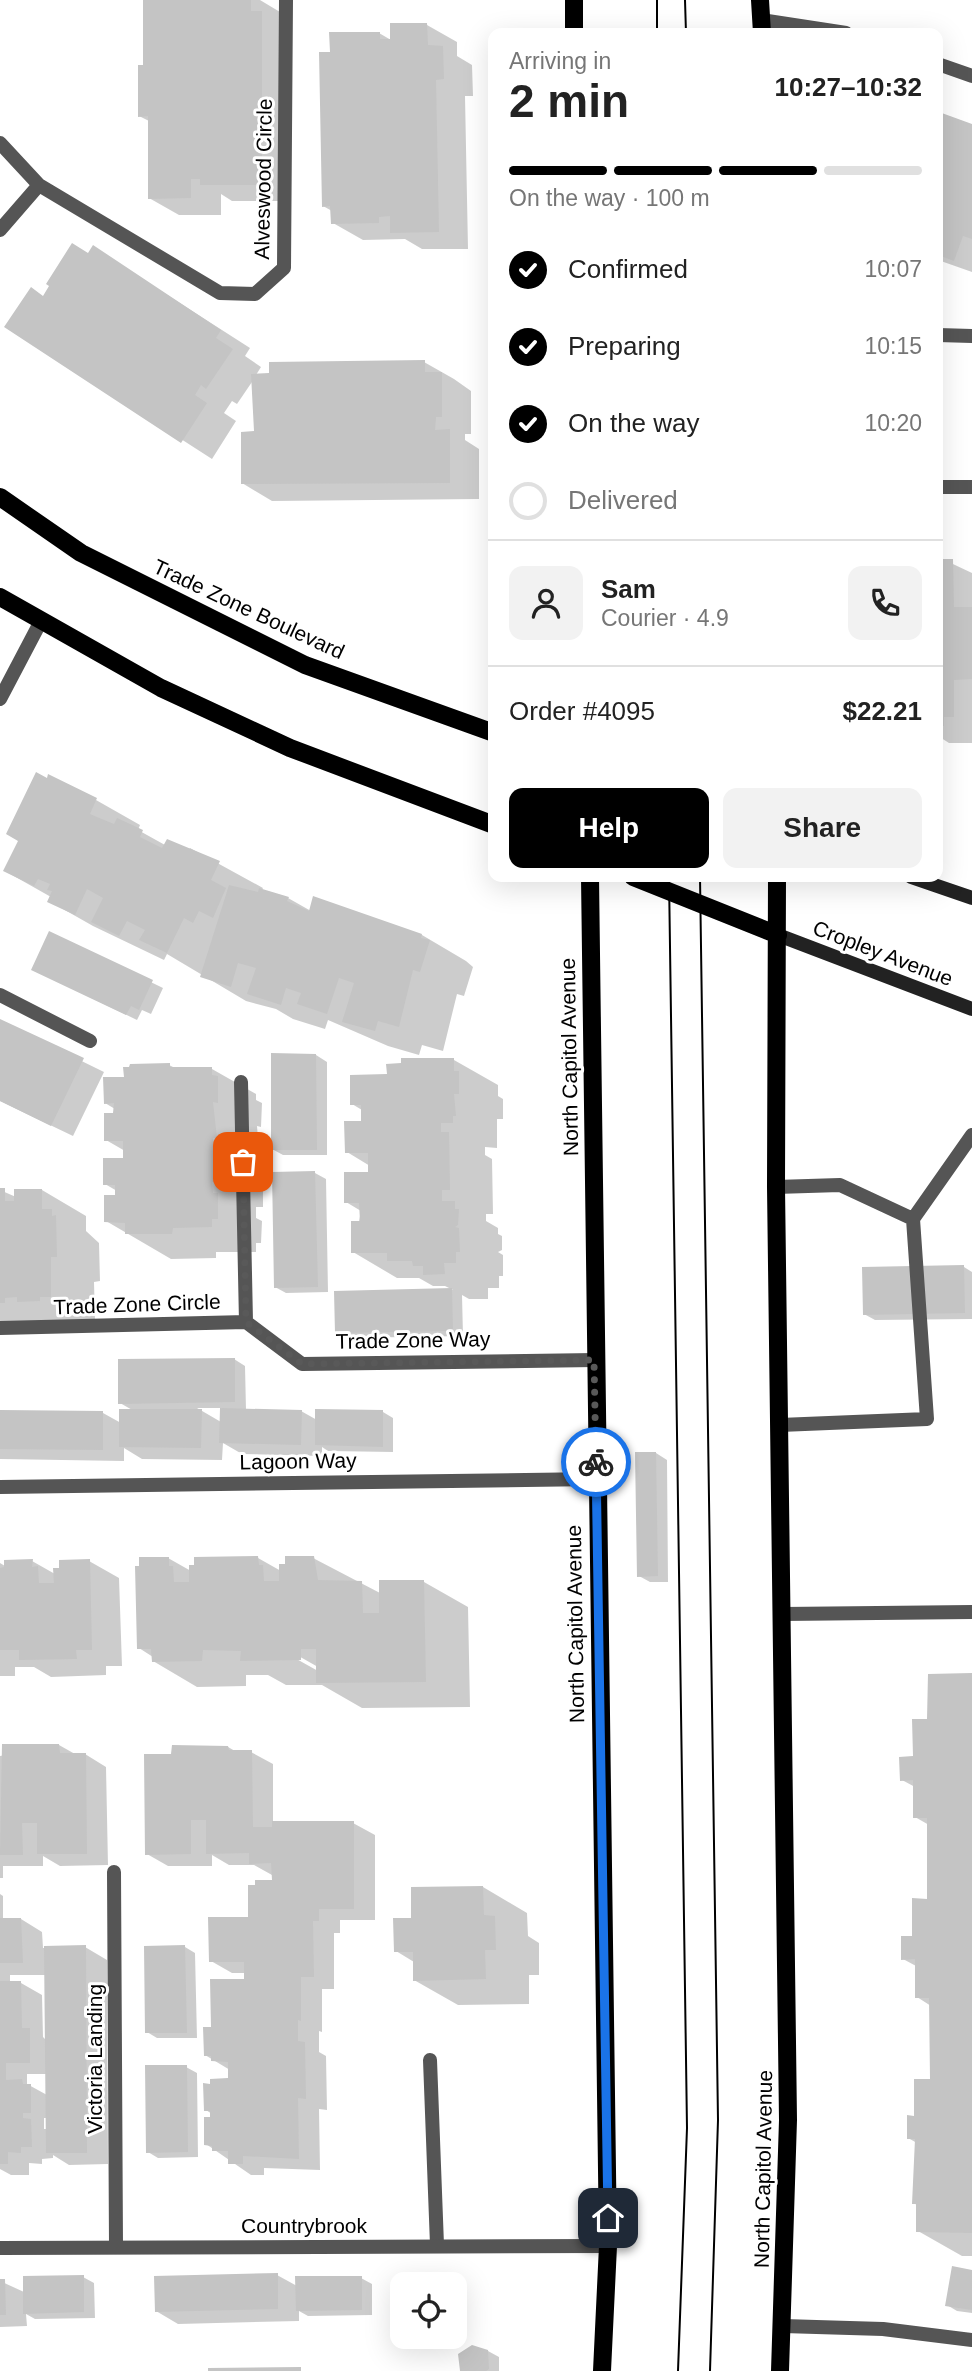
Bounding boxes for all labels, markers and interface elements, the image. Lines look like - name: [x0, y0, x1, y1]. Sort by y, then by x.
- text: Arriving in: [509, 48, 611, 74]
- text: 10:27–10:32: [775, 72, 922, 102]
- text: 2 min: [509, 75, 629, 127]
- street label: Alveswood Circle: [250, 98, 276, 260]
- text: On the way · 100 m: [509, 185, 710, 211]
- icon: check: [509, 251, 547, 289]
- text: Confirmed: [568, 254, 688, 284]
- text: 10:07: [864, 256, 922, 282]
- icon: check: [509, 328, 547, 366]
- text: Preparing: [568, 331, 681, 361]
- text: 10:15: [864, 333, 922, 359]
- icon: check: [509, 405, 547, 443]
- text: On the way: [568, 408, 700, 438]
- text: 10:20: [864, 410, 922, 436]
- text: Delivered: [568, 485, 678, 515]
- street label: Trade Zone Boulevard: [150, 555, 348, 663]
- button: person: [509, 566, 583, 640]
- button: phone: [848, 566, 922, 640]
- text: Sam: [601, 574, 656, 604]
- text: Courier · 4.9: [601, 605, 729, 631]
- text: Order #4095: [509, 696, 655, 726]
- text: $22.21: [842, 696, 922, 726]
- button: Help: [509, 788, 709, 868]
- button: Share: [723, 788, 922, 868]
- street label: Cropley Avenue: [810, 916, 956, 990]
- street label: North Capitol Avenue: [556, 958, 582, 1156]
- pin: [213, 1132, 273, 1192]
- icon: bag: [224, 1143, 262, 1181]
- street label: Trade Zone Circle: [53, 1290, 221, 1318]
- street label: Trade Zone Way: [335, 1327, 491, 1353]
- courier: [561, 1427, 631, 1497]
- icon: bike: [577, 1443, 615, 1481]
- street label: Lagoon Way: [239, 1448, 357, 1474]
- street label: North Capitol Avenue: [562, 1525, 588, 1723]
- street label: Victoria Landing: [83, 1984, 106, 2134]
- street label: North Capitol Avenue: [750, 2070, 776, 2268]
- pin: [578, 2188, 638, 2248]
- icon: home: [589, 2199, 627, 2237]
- street label: Countrybrook: [241, 2214, 368, 2237]
- map controls: [390, 2272, 467, 2349]
- button: locate: [390, 2272, 467, 2349]

